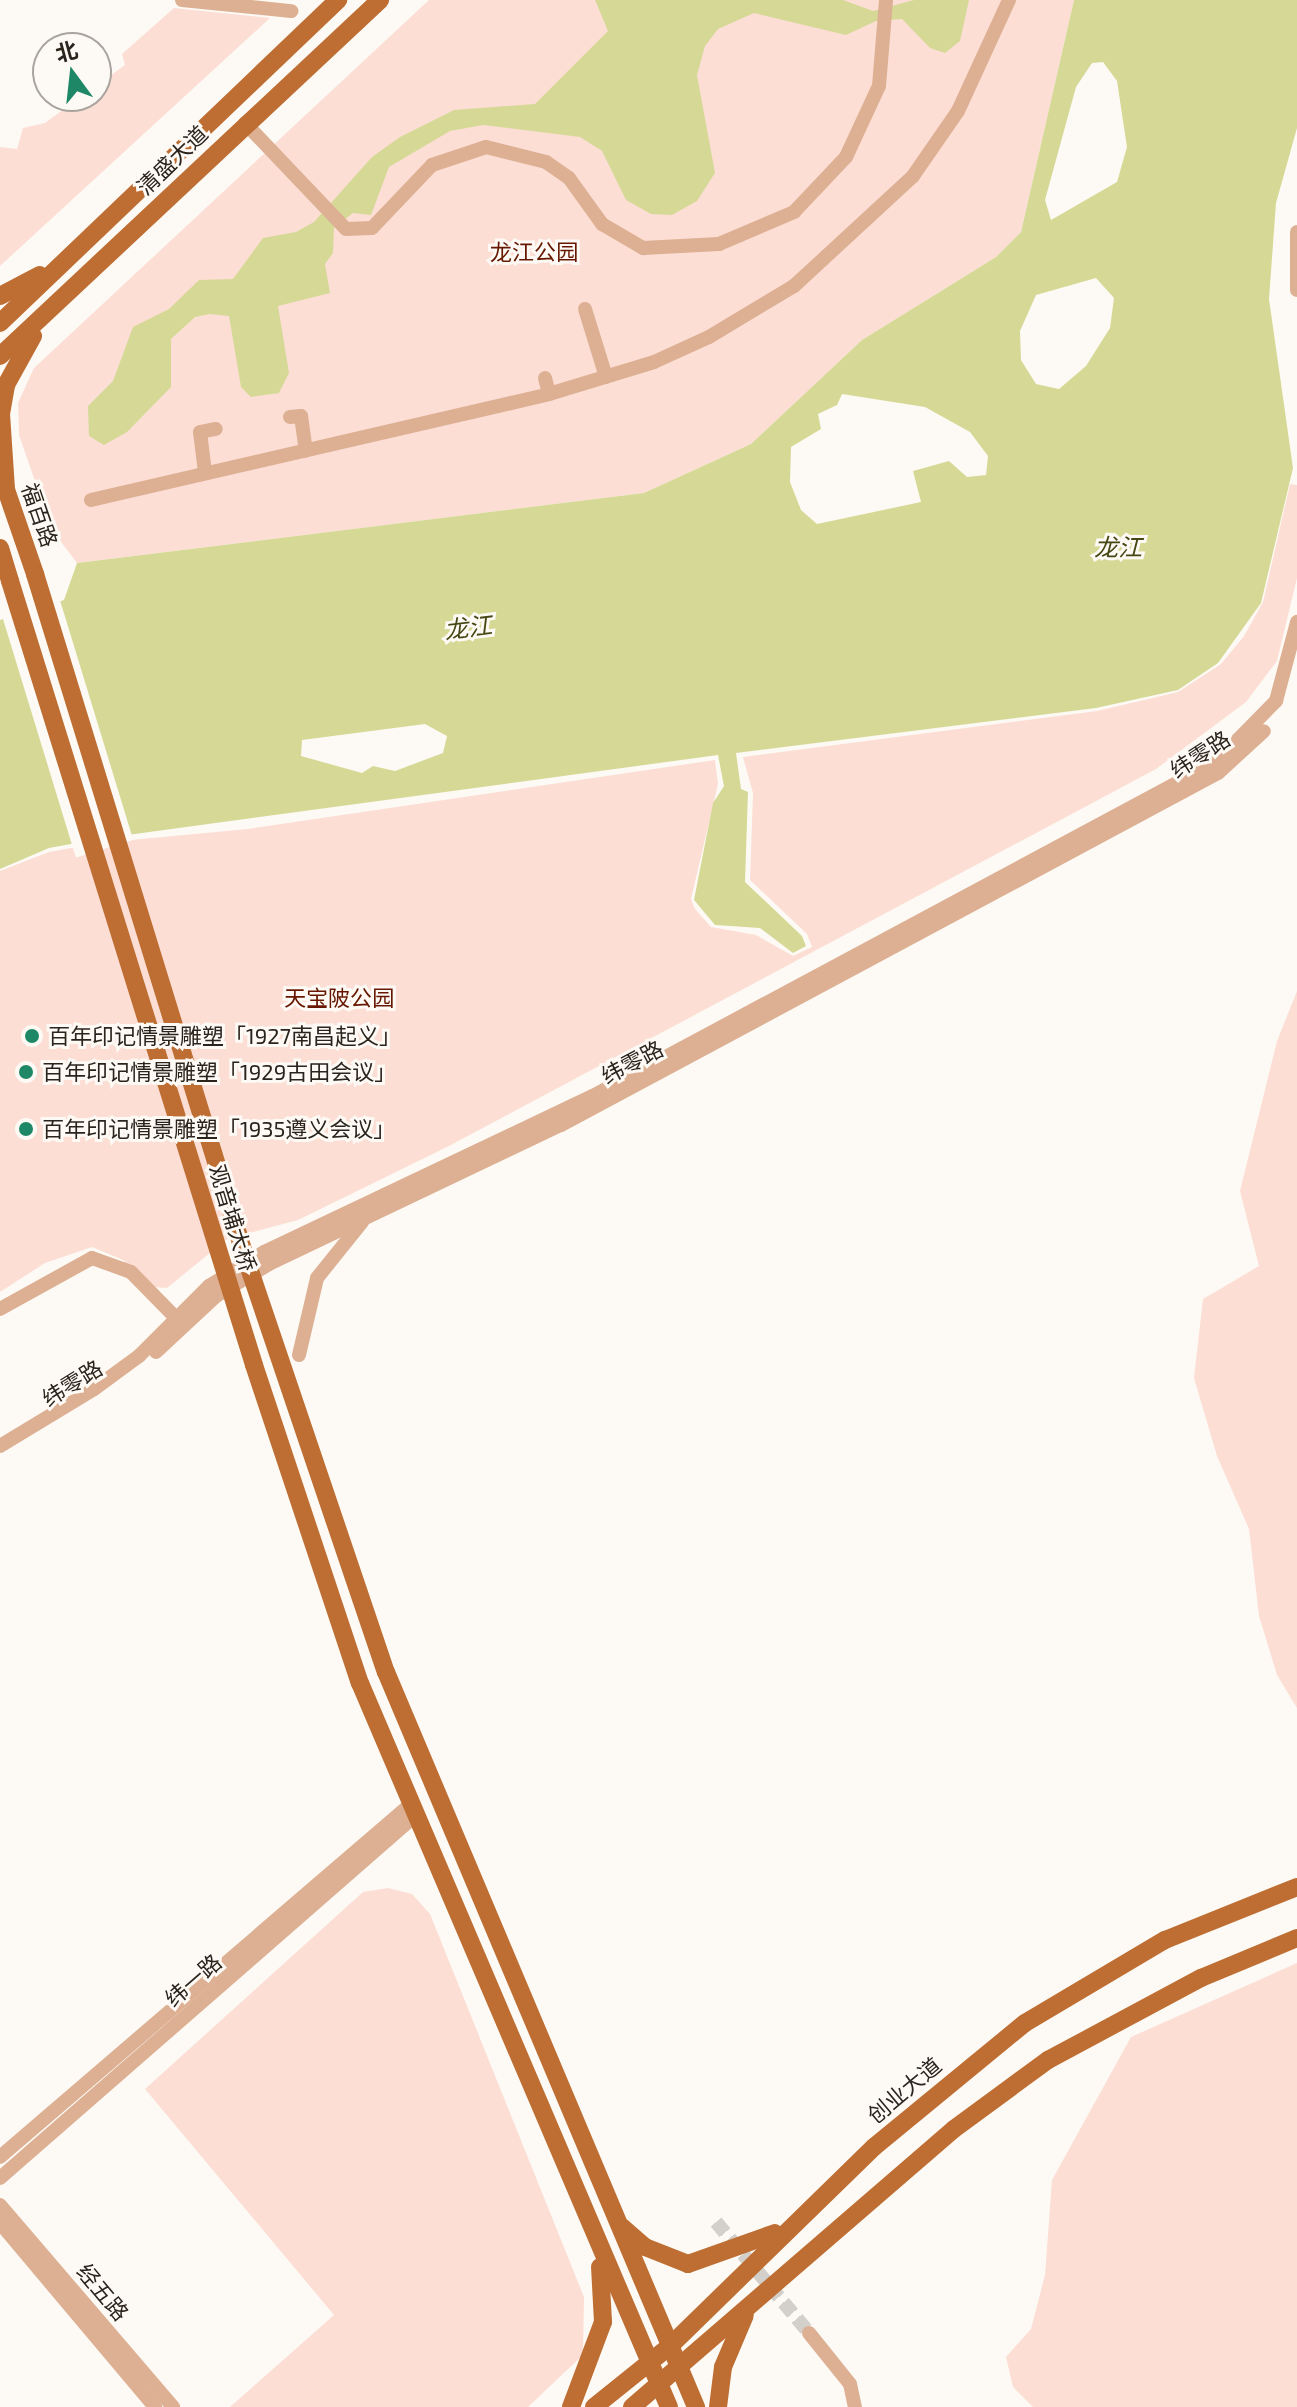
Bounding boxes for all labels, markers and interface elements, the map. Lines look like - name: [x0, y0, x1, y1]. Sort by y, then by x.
- north arrow: [32, 32, 112, 112]
- text: 北: [52, 35, 80, 66]
- street label: 清盛大道: [131, 120, 213, 200]
- park label: 龙江公园: [490, 239, 578, 265]
- street label: 福百路: [17, 480, 63, 550]
- water label: 龙江: [1094, 533, 1142, 561]
- water label: 龙江: [442, 610, 494, 644]
- street label: 纬零路: [1165, 725, 1235, 783]
- park label: 天宝陂公园: [284, 985, 394, 1011]
- place label: 百年印记情景雕塑「1927南昌起义」: [48, 1023, 401, 1049]
- marker: 百年印记情景雕塑「1927南昌起义」: [23, 1027, 41, 1045]
- street label: 纬零路: [597, 1035, 667, 1089]
- place label: 百年印记情景雕塑「1929古田会议」: [42, 1059, 396, 1085]
- marker: 百年印记情景雕塑「1929古田会议」: [17, 1063, 35, 1081]
- place label: 百年印记情景雕塑「1935遵义会议」: [42, 1116, 395, 1142]
- marker: 百年印记情景雕塑「1935遵义会议」: [17, 1120, 35, 1138]
- street label: 观音埔大桥: [204, 1162, 262, 1274]
- street label: 纬零路: [37, 1354, 107, 1412]
- street label: 纬一路: [159, 1948, 227, 2012]
- street label: 创业大道: [862, 2052, 946, 2128]
- street label: 经五路: [72, 2258, 134, 2326]

